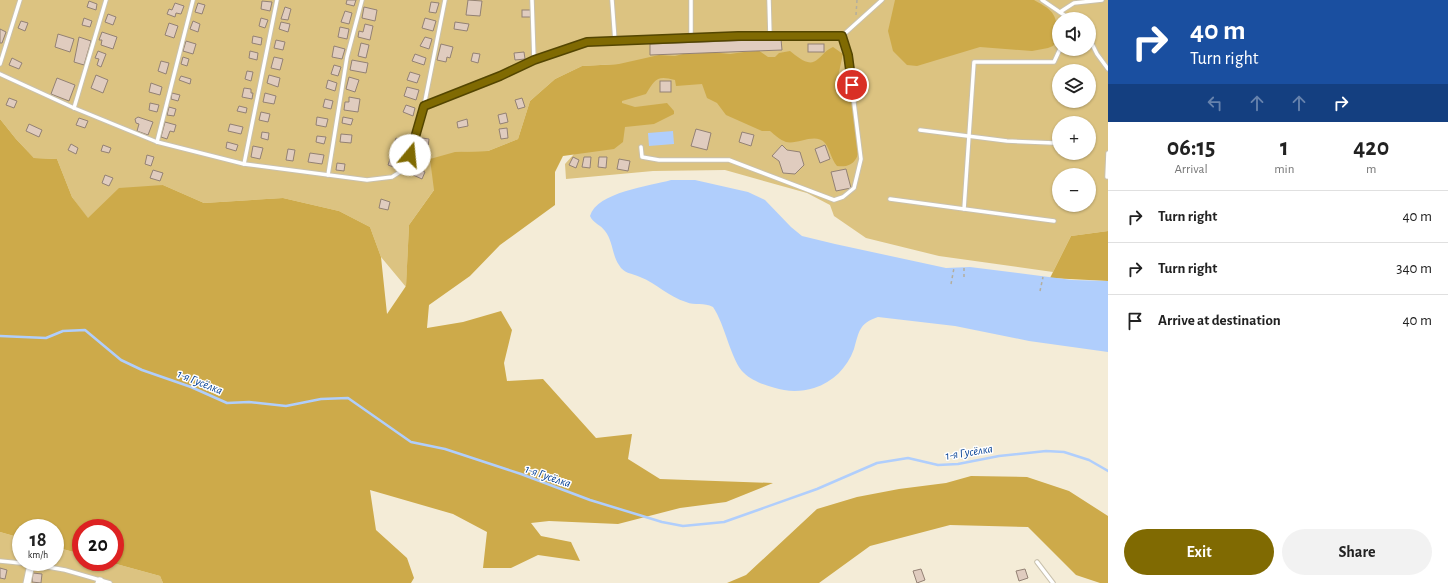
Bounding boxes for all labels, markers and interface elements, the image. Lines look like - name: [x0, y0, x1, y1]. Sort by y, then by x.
- map controls: [1052, 12, 1096, 212]
- button: sound: [1052, 12, 1096, 56]
- icon: right: [1124, 16, 1176, 68]
- text: 40 m: [1190, 17, 1246, 45]
- text: Turn right: [1190, 50, 1259, 68]
- button: layers: [1052, 64, 1096, 108]
- pin: [835, 68, 869, 102]
- icon: arrive: [841, 74, 863, 96]
- icon: left: [1204, 92, 1226, 114]
- icon: ahead: [1246, 92, 1268, 114]
- icon: ahead: [1288, 92, 1310, 114]
- icon: right: [1330, 92, 1352, 114]
- button: +: [1052, 116, 1096, 160]
- position arrow: [389, 134, 431, 176]
- text: 06:15: [1167, 136, 1215, 160]
- text: 1: [1280, 136, 1289, 160]
- text: 420: [1353, 136, 1389, 160]
- text: Arrival: [1174, 163, 1208, 176]
- text: min: [1274, 163, 1294, 176]
- text: m: [1366, 163, 1376, 176]
- button: −: [1052, 168, 1096, 212]
- icon: right: [1124, 206, 1146, 228]
- text: Turn right: [1158, 209, 1217, 224]
- text: 40 m: [1402, 209, 1432, 224]
- icon: right: [1124, 258, 1146, 280]
- text: Turn right: [1158, 261, 1217, 276]
- text: 340 m: [1396, 261, 1432, 276]
- icon: arrive: [1124, 310, 1146, 332]
- text: Arrive at destination: [1158, 313, 1281, 328]
- text: 40 m: [1402, 313, 1432, 328]
- water label: 1-я Гусёлка: [176, 368, 224, 396]
- water label: 1-я Гусёлка: [945, 442, 993, 462]
- water label: 1-я Гусёлка: [524, 463, 572, 489]
- speed limit sign: 20: [72, 519, 124, 571]
- button: Exit: [1124, 529, 1274, 575]
- button: Share: [1282, 529, 1432, 575]
- text: 18: [29, 530, 47, 550]
- text: km/h: [28, 550, 48, 560]

